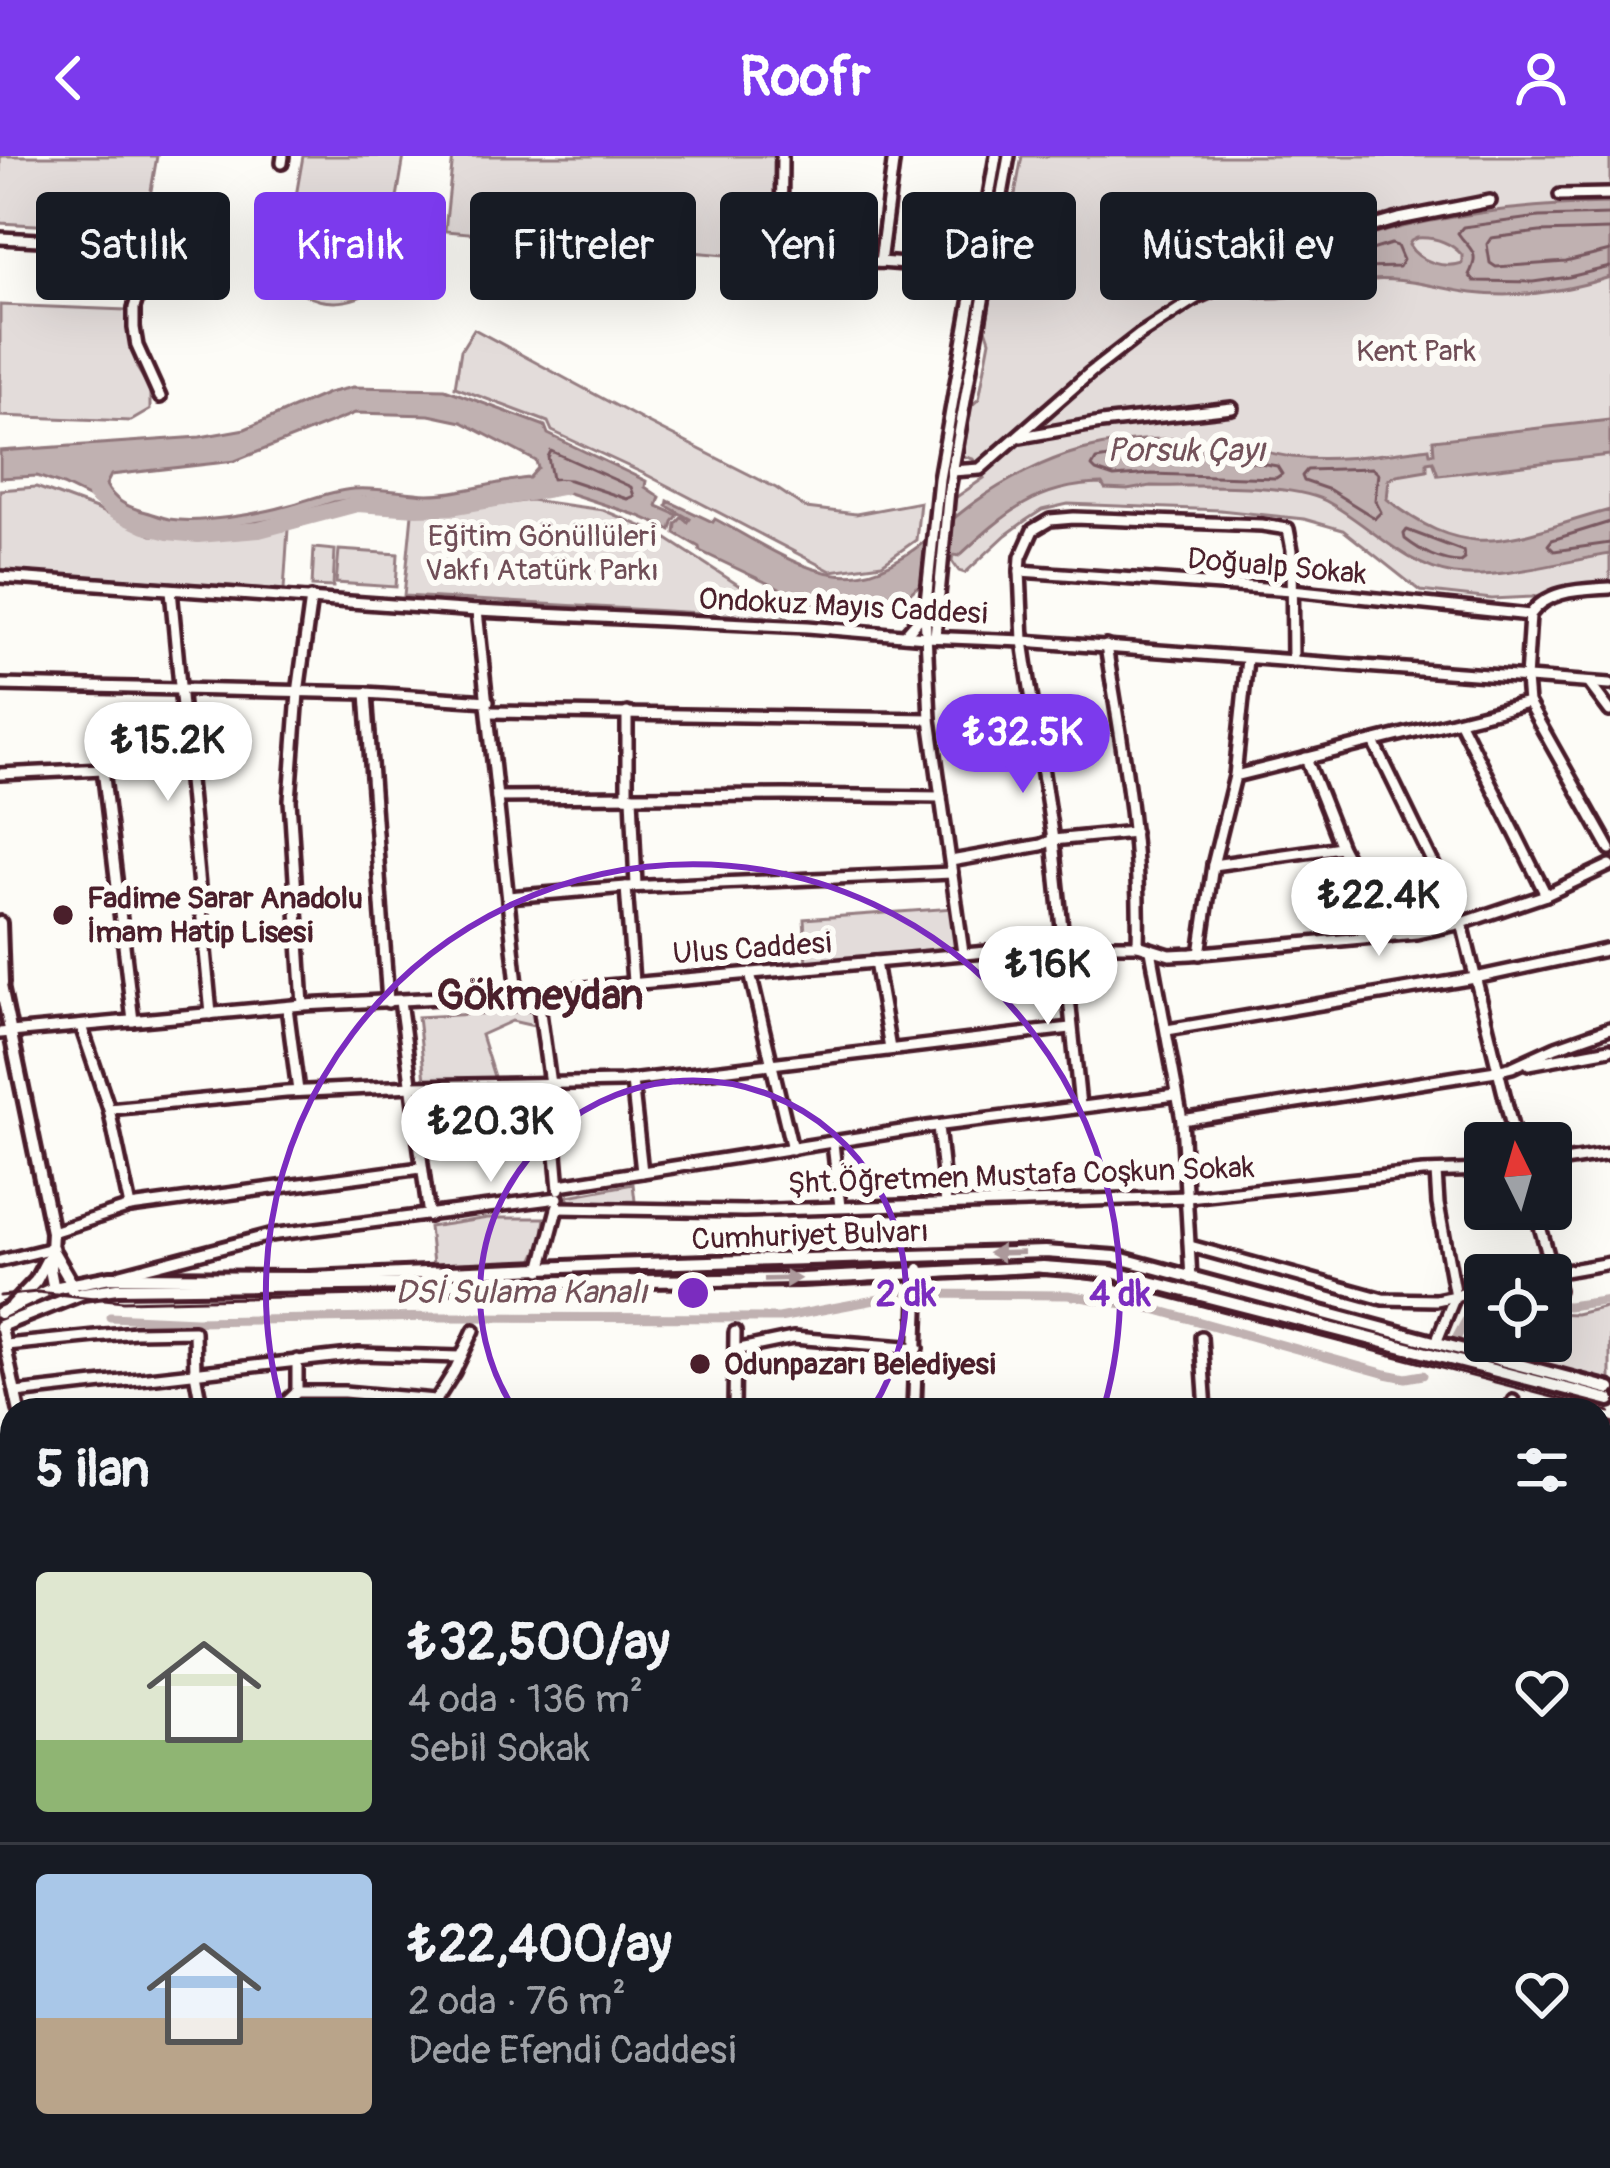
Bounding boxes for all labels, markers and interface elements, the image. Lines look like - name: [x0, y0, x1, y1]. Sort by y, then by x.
- text: Roofr: [740, 44, 870, 112]
- icon: back: [36, 45, 102, 111]
- icon: person: [1508, 45, 1574, 111]
- chip: Satılık: [36, 192, 230, 300]
- chip: Kiralık: [254, 192, 446, 300]
- chip: Filtreler: [470, 192, 696, 300]
- chip: Yeni: [720, 192, 878, 300]
- chip: Daire: [902, 192, 1076, 300]
- chip: Müstakil ev: [1100, 192, 1377, 300]
- park label: Kent Park: [1356, 333, 1477, 370]
- water label: Porsuk Çayı: [1107, 430, 1267, 471]
- park label: Eğitim Gönüllüleri Vakfı Atatürk Parkı: [425, 518, 659, 589]
- street label: Doğualp Sokak: [1186, 540, 1369, 593]
- street label: Ondokuz Mayıs Caddesi: [697, 580, 989, 633]
- pin: ₺32.5K: [925, 694, 1121, 796]
- pin: ₺15.2K: [70, 702, 266, 804]
- text: ₺32.5K: [963, 708, 1083, 757]
- text: ₺15.2K: [111, 716, 225, 765]
- pin: ₺22.4K: [1281, 857, 1477, 959]
- text: ₺22.4K: [1318, 871, 1440, 920]
- place label: Fadime Sarar Anadolu İmam Hatip Lisesi: [87, 880, 363, 951]
- marker: Fadime Sarar Anadolu İmam Hatip Lisesi: [50, 902, 76, 928]
- street label: Ulus Caddesi: [671, 924, 833, 973]
- pin: ₺16K: [977, 926, 1119, 1028]
- text: ₺16K: [1006, 940, 1090, 989]
- district label: Gökmeydan: [437, 970, 643, 1022]
- pin: ₺20.3K: [393, 1083, 589, 1185]
- text: ₺20.3K: [428, 1097, 554, 1146]
- north arrow: [1464, 1122, 1572, 1230]
- map controls: [1464, 1122, 1572, 1362]
- street label: Şht.Öğretmen Mustafa Coşkun Sokak: [787, 1149, 1256, 1202]
- street label: Cumhuriyet Bulvarı: [691, 1213, 929, 1258]
- one-way arrow: [986, 1244, 1024, 1263]
- button: locate: [1464, 1254, 1572, 1362]
- one-way arrow: [764, 1269, 802, 1289]
- water label: DSİ Sulama Kanalı: [395, 1272, 649, 1313]
- centre of rings: [672, 1272, 714, 1314]
- text: 2 dk: [876, 1272, 937, 1317]
- text: 4 dk: [1089, 1272, 1152, 1317]
- place label: Odunpazarı Belediyesi: [724, 1346, 996, 1383]
- marker: Odunpazarı Belediyesi: [687, 1351, 713, 1377]
- icon: filters: [1509, 1437, 1575, 1503]
- text: 5 ilan: [36, 1438, 150, 1502]
- text: ₺32,500/ay: [408, 1611, 670, 1675]
- icon: home: [132, 1620, 276, 1764]
- icon: heart: [1509, 1659, 1575, 1725]
- text: 4 oda · 136 m²: [408, 1675, 643, 1724]
- text: Sebil Sokak: [408, 1724, 590, 1773]
- text: ₺22,400/ay: [408, 1913, 672, 1977]
- icon: home: [132, 1922, 276, 2066]
- icon: heart: [1509, 1961, 1575, 2027]
- text: 2 oda · 76 m²: [408, 1977, 626, 2026]
- text: Dede Efendi Caddesi: [408, 2026, 736, 2075]

